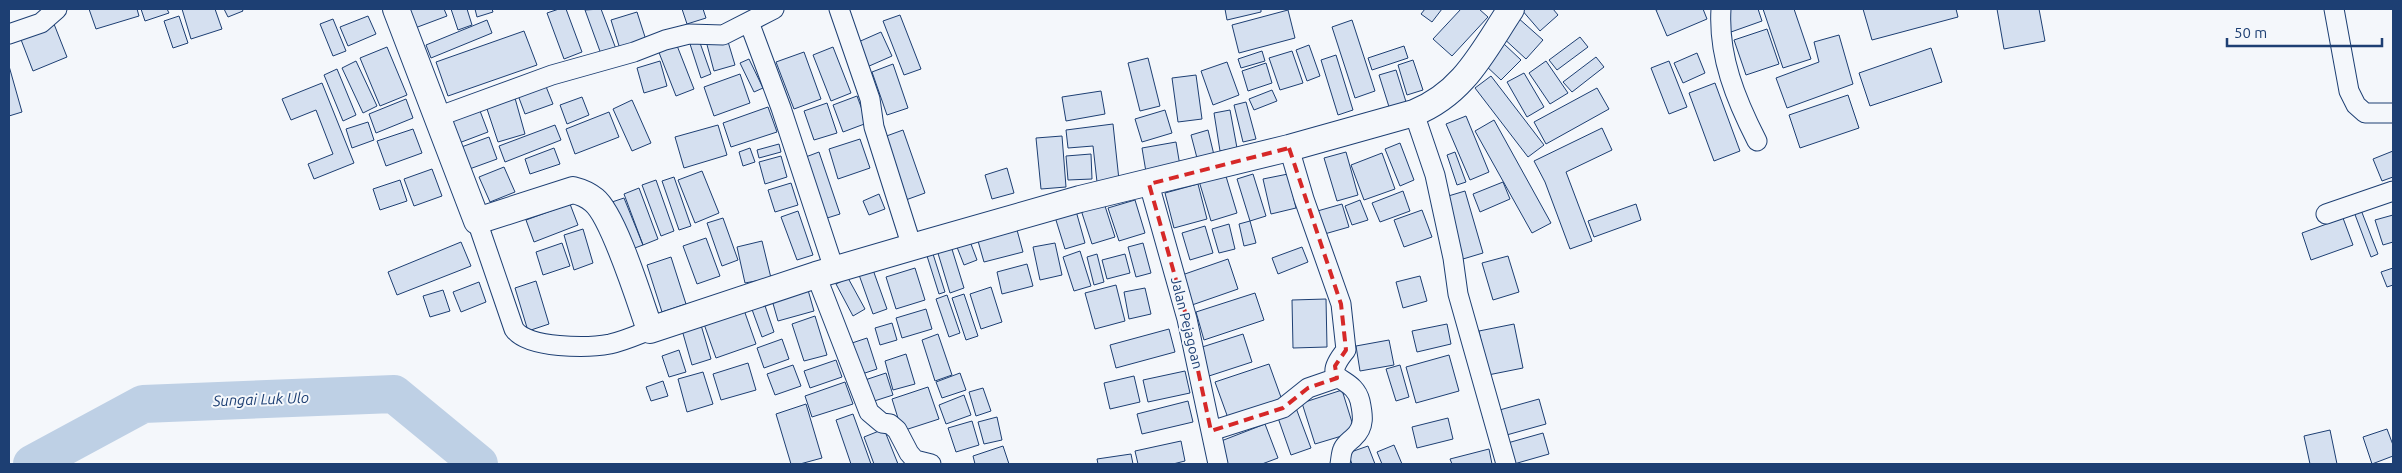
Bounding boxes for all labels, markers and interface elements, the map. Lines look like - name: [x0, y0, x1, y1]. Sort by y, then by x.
- scale bar: [2227, 15, 2382, 47]
- text: 50 m: [2234, 24, 2267, 41]
- street label: Jalan Pejagoan: [1168, 275, 1206, 371]
- water label: Sungai Luk Ulo: [212, 389, 309, 409]

